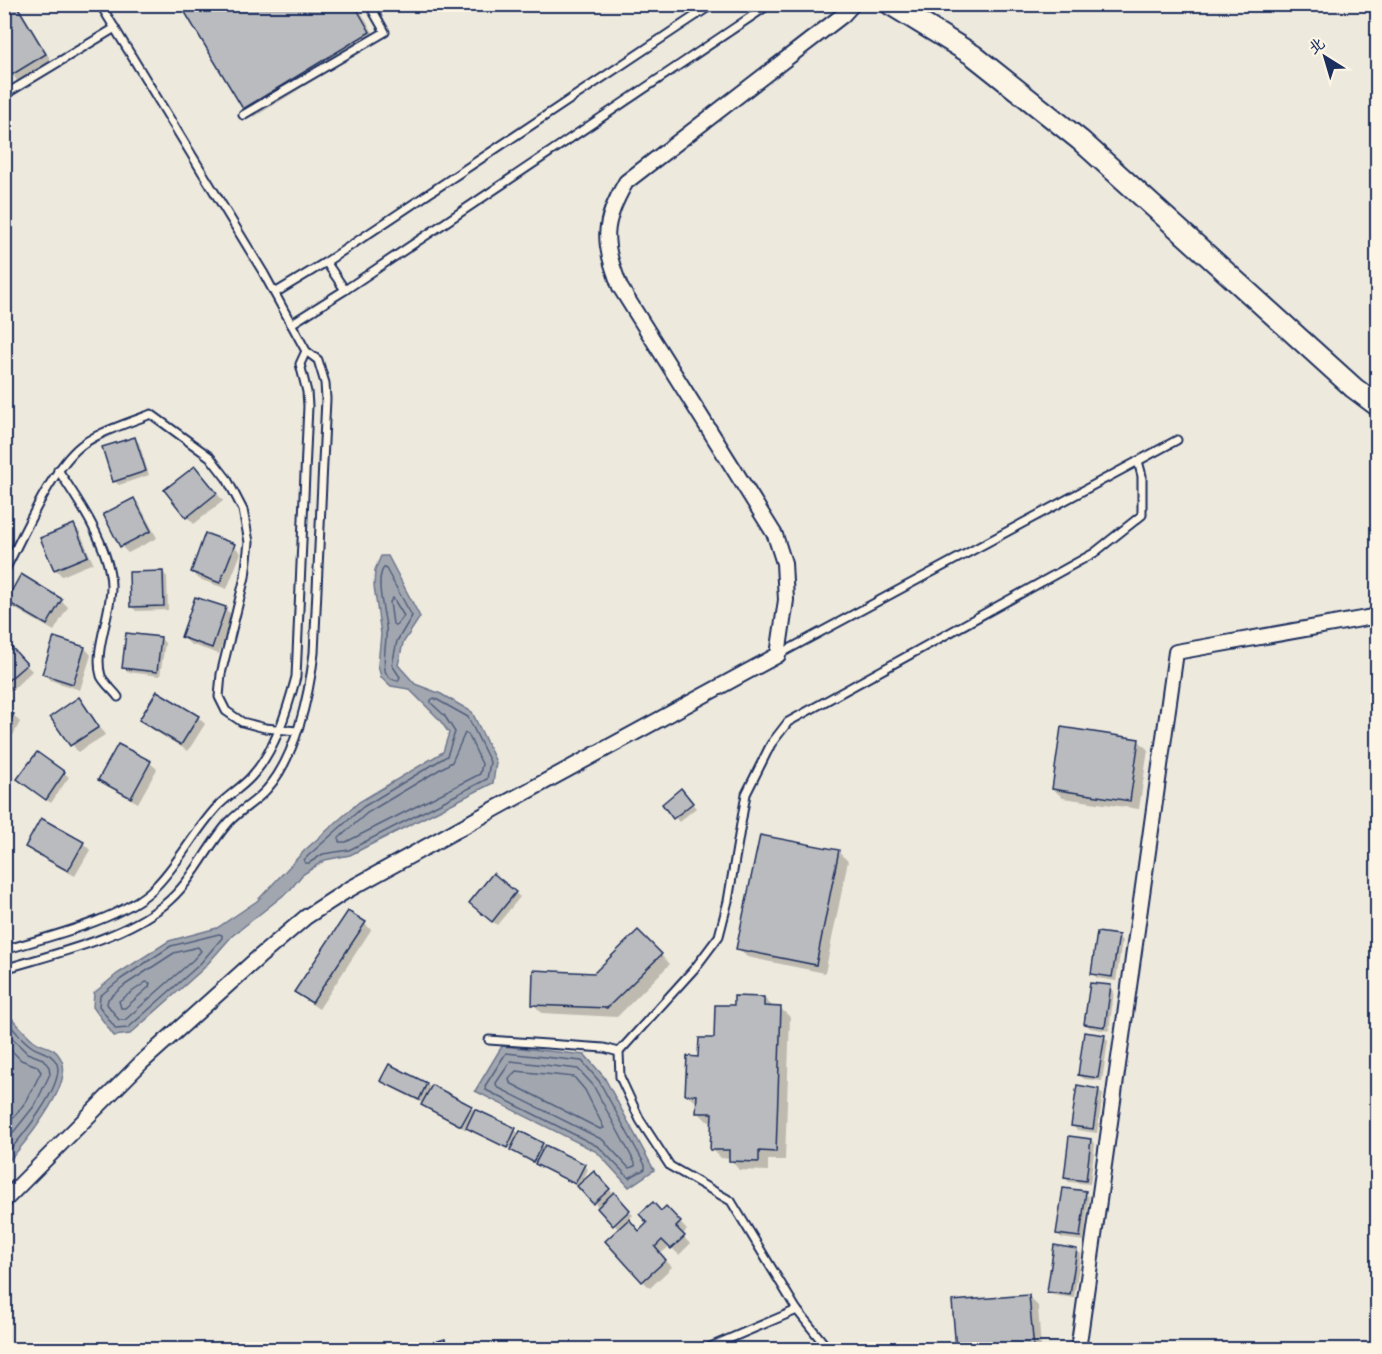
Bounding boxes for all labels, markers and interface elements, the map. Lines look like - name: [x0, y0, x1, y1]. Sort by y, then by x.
- north arrow: [1295, 27, 1355, 87]
- text: 北: [1304, 33, 1330, 59]

